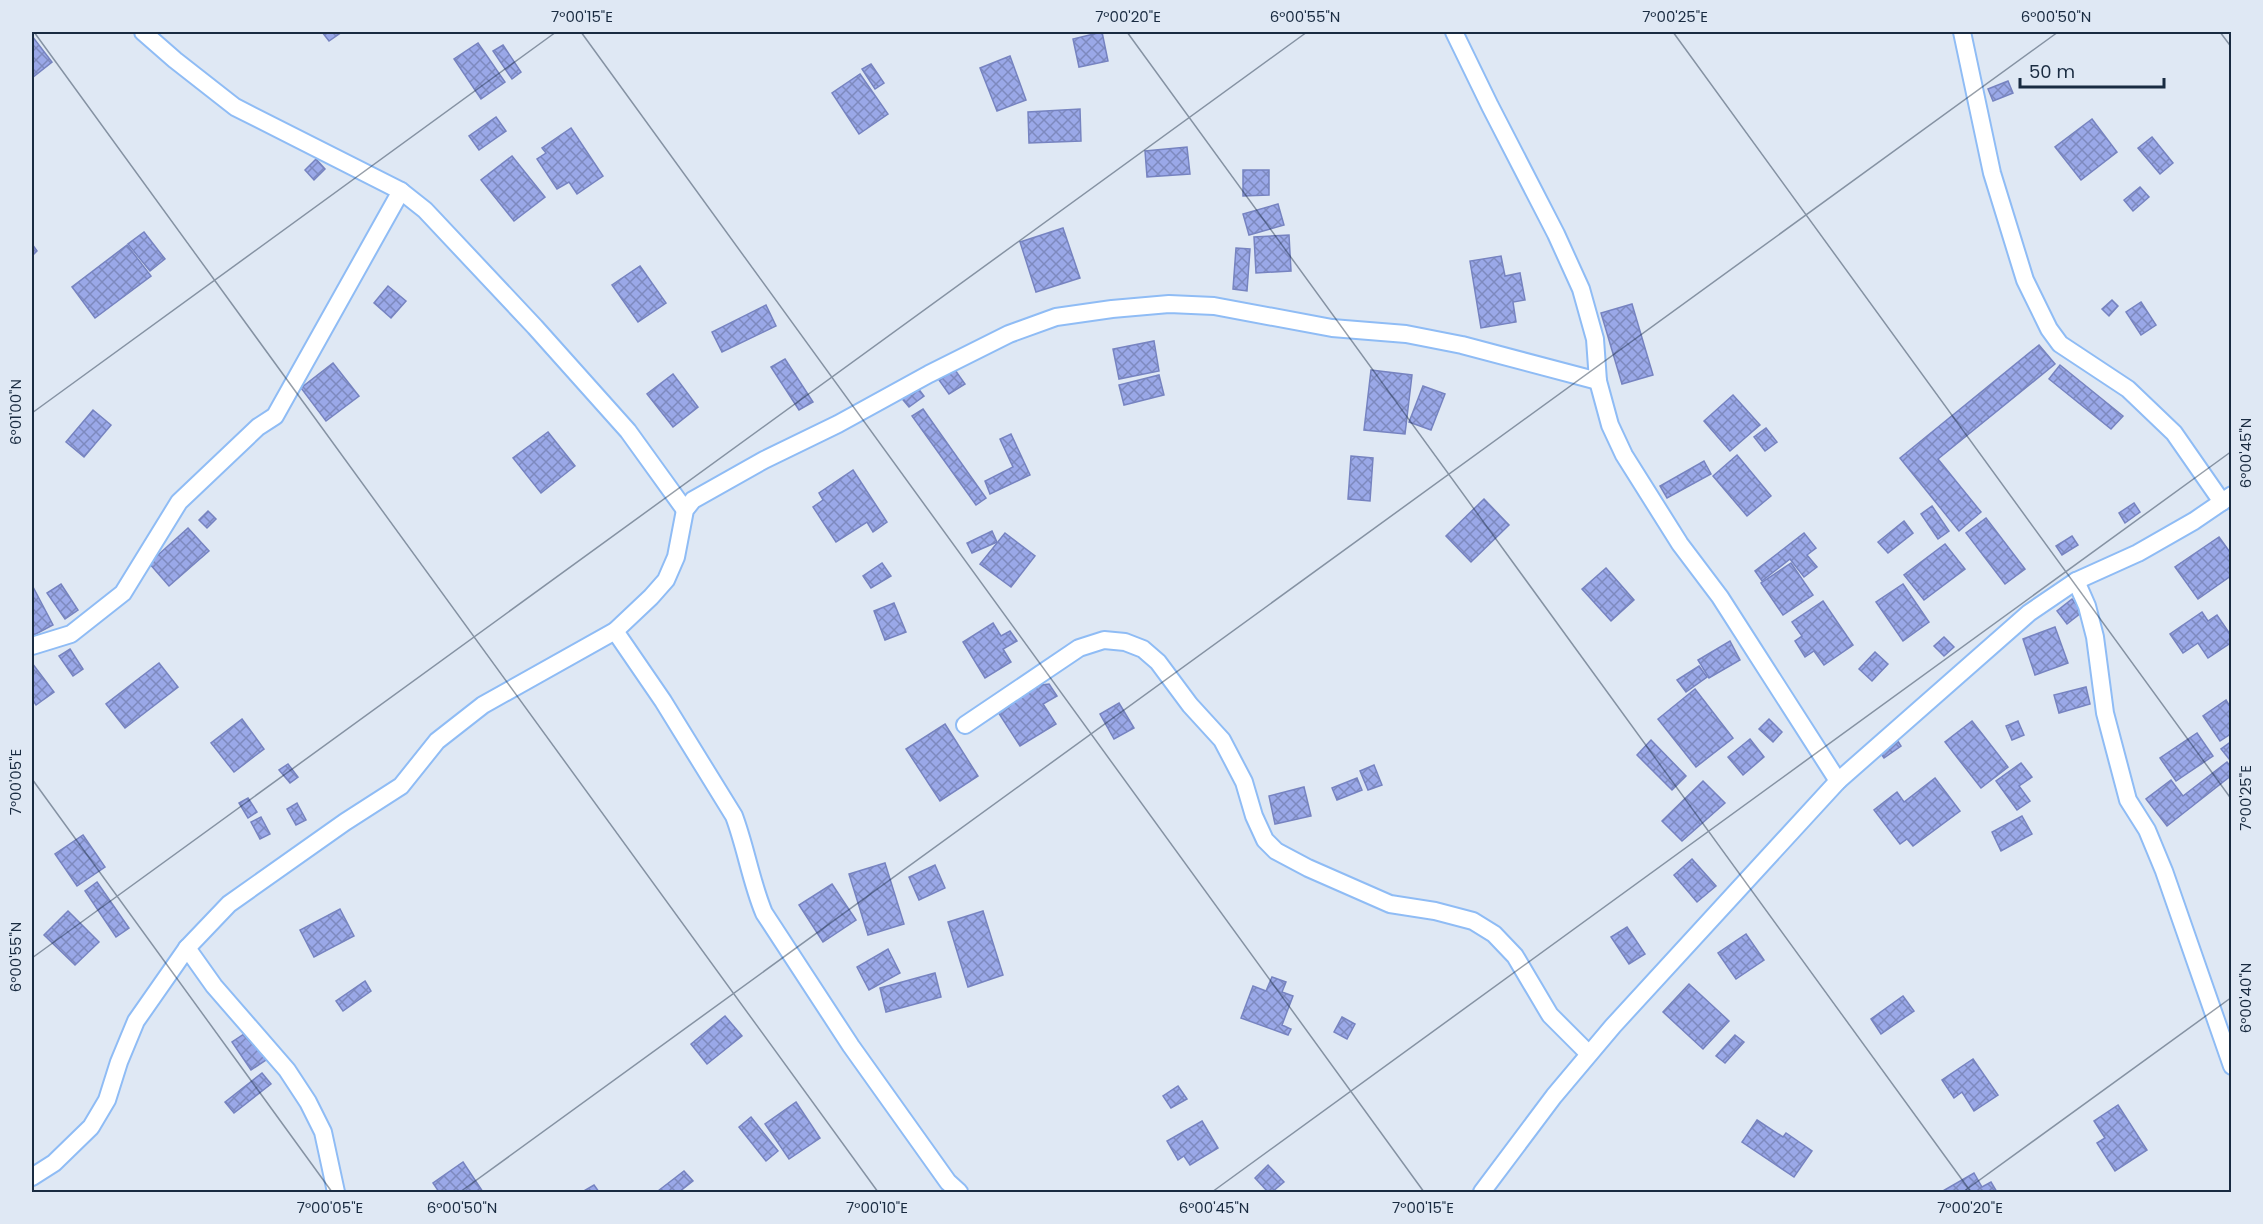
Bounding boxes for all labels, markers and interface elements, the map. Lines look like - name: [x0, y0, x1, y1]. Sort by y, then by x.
- text: 7°00'15"E: [551, 6, 613, 27]
- text: 7°00'20"E: [1095, 6, 1161, 27]
- text: 6°00'55"N: [1270, 6, 1340, 27]
- text: 7°00'25"E: [1642, 6, 1708, 27]
- text: 6°00'50"N: [2021, 6, 2091, 27]
- scale bar: [2020, 51, 2164, 89]
- text: 50 m: [2029, 59, 2075, 84]
- text: 6°01'00"N: [5, 379, 26, 445]
- text: 6°00'45"N: [2235, 418, 2256, 488]
- text: 7°00'05"E: [5, 749, 26, 815]
- text: 7°00'25"E: [2235, 765, 2256, 831]
- text: 6°00'55"N: [5, 922, 26, 992]
- text: 6°00'40"N: [2235, 963, 2256, 1033]
- text: 7°00'05"E: [297, 1197, 363, 1218]
- text: 6°00'50"N: [427, 1197, 497, 1218]
- text: 7°00'10"E: [846, 1197, 908, 1218]
- text: 6°00'45"N: [1179, 1197, 1249, 1218]
- text: 7°00'15"E: [1392, 1197, 1454, 1218]
- text: 7°00'20"E: [1937, 1197, 2003, 1218]

